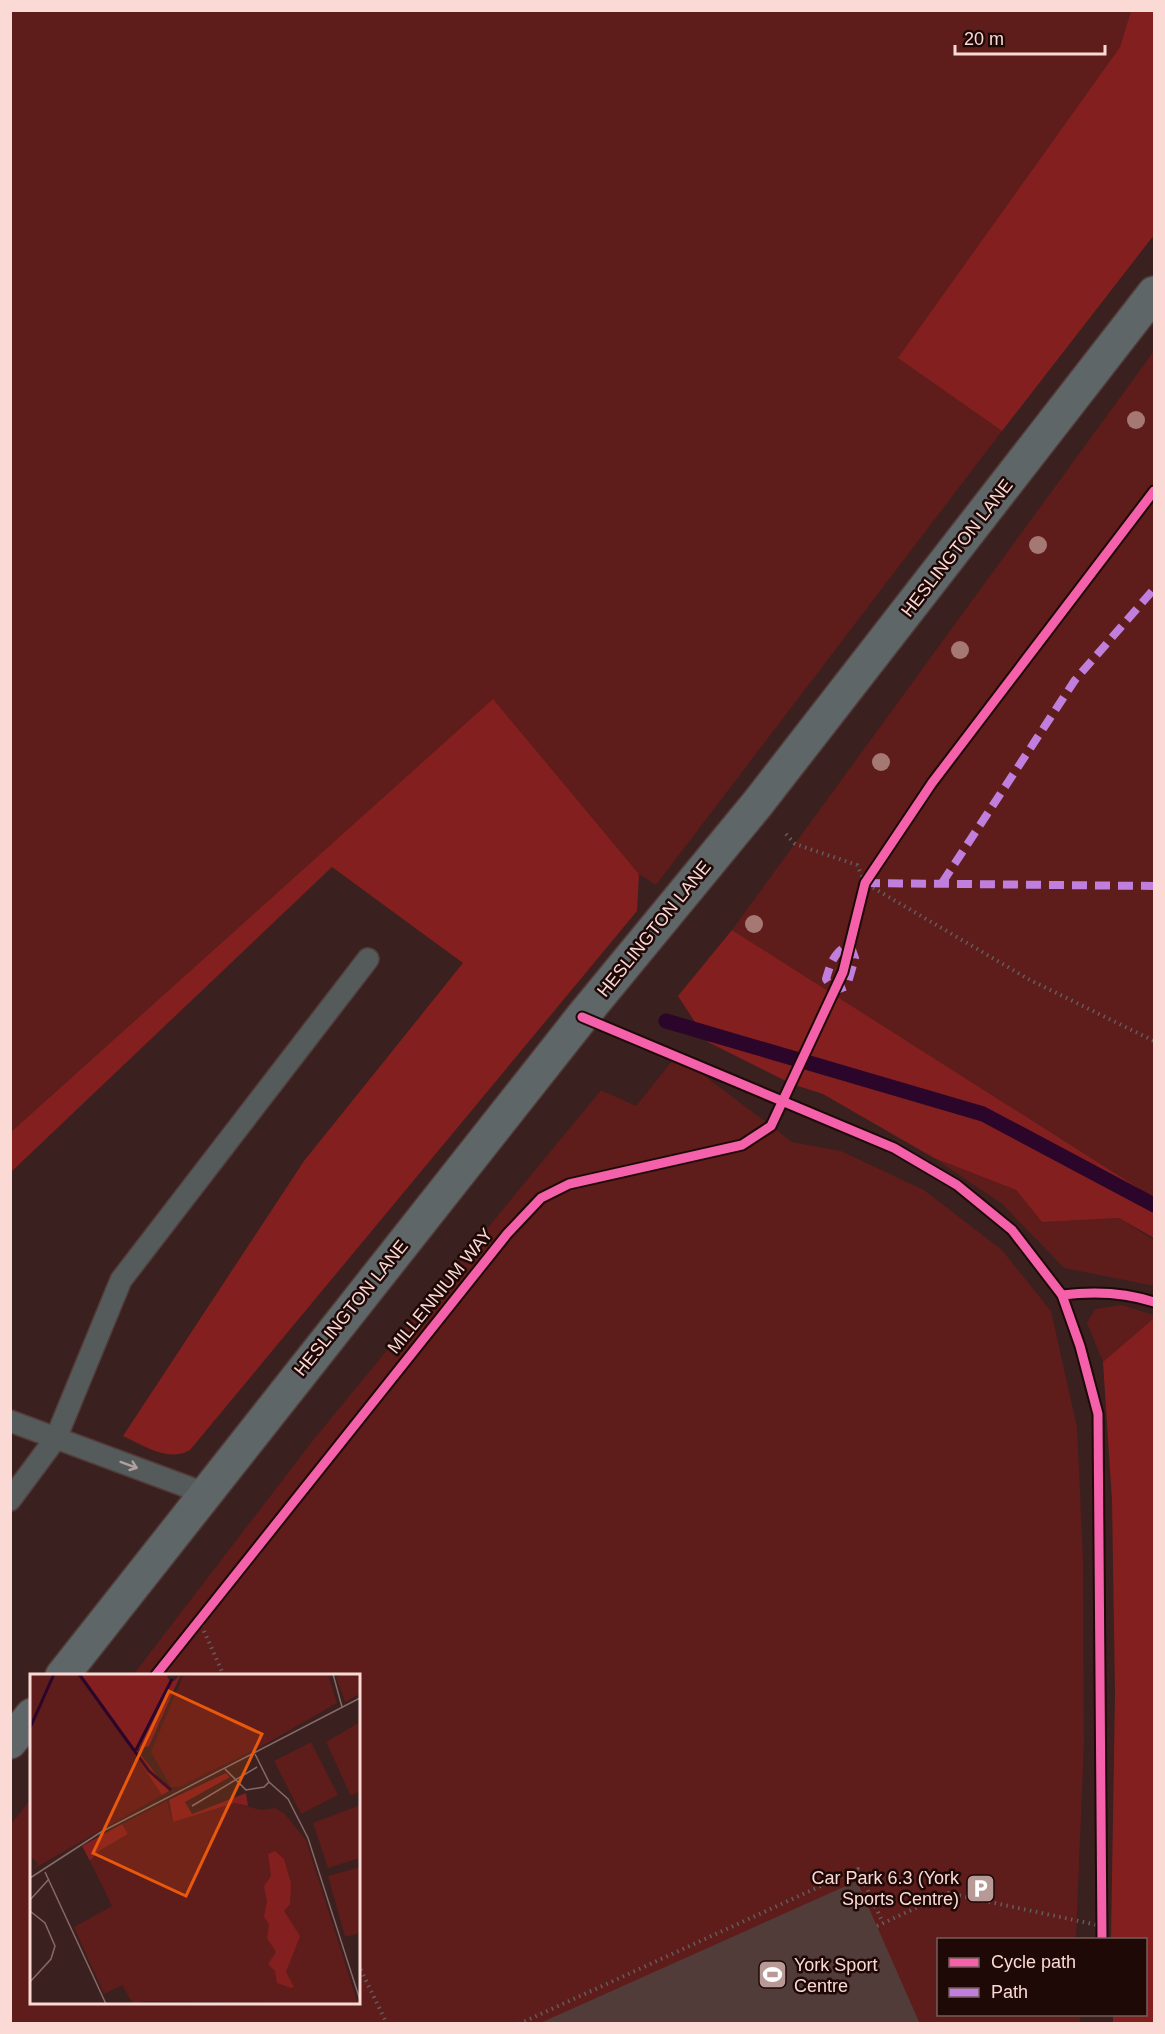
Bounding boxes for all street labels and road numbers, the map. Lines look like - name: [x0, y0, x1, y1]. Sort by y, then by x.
- street label: HESLINGTON LANE: [897, 475, 1017, 621]
- street label: HESLINGTON LANE: [593, 857, 715, 1001]
- street label: MILLENNIUM WAY: [383, 1224, 497, 1358]
- street label: HESLINGTON LANE: [290, 1236, 412, 1380]

